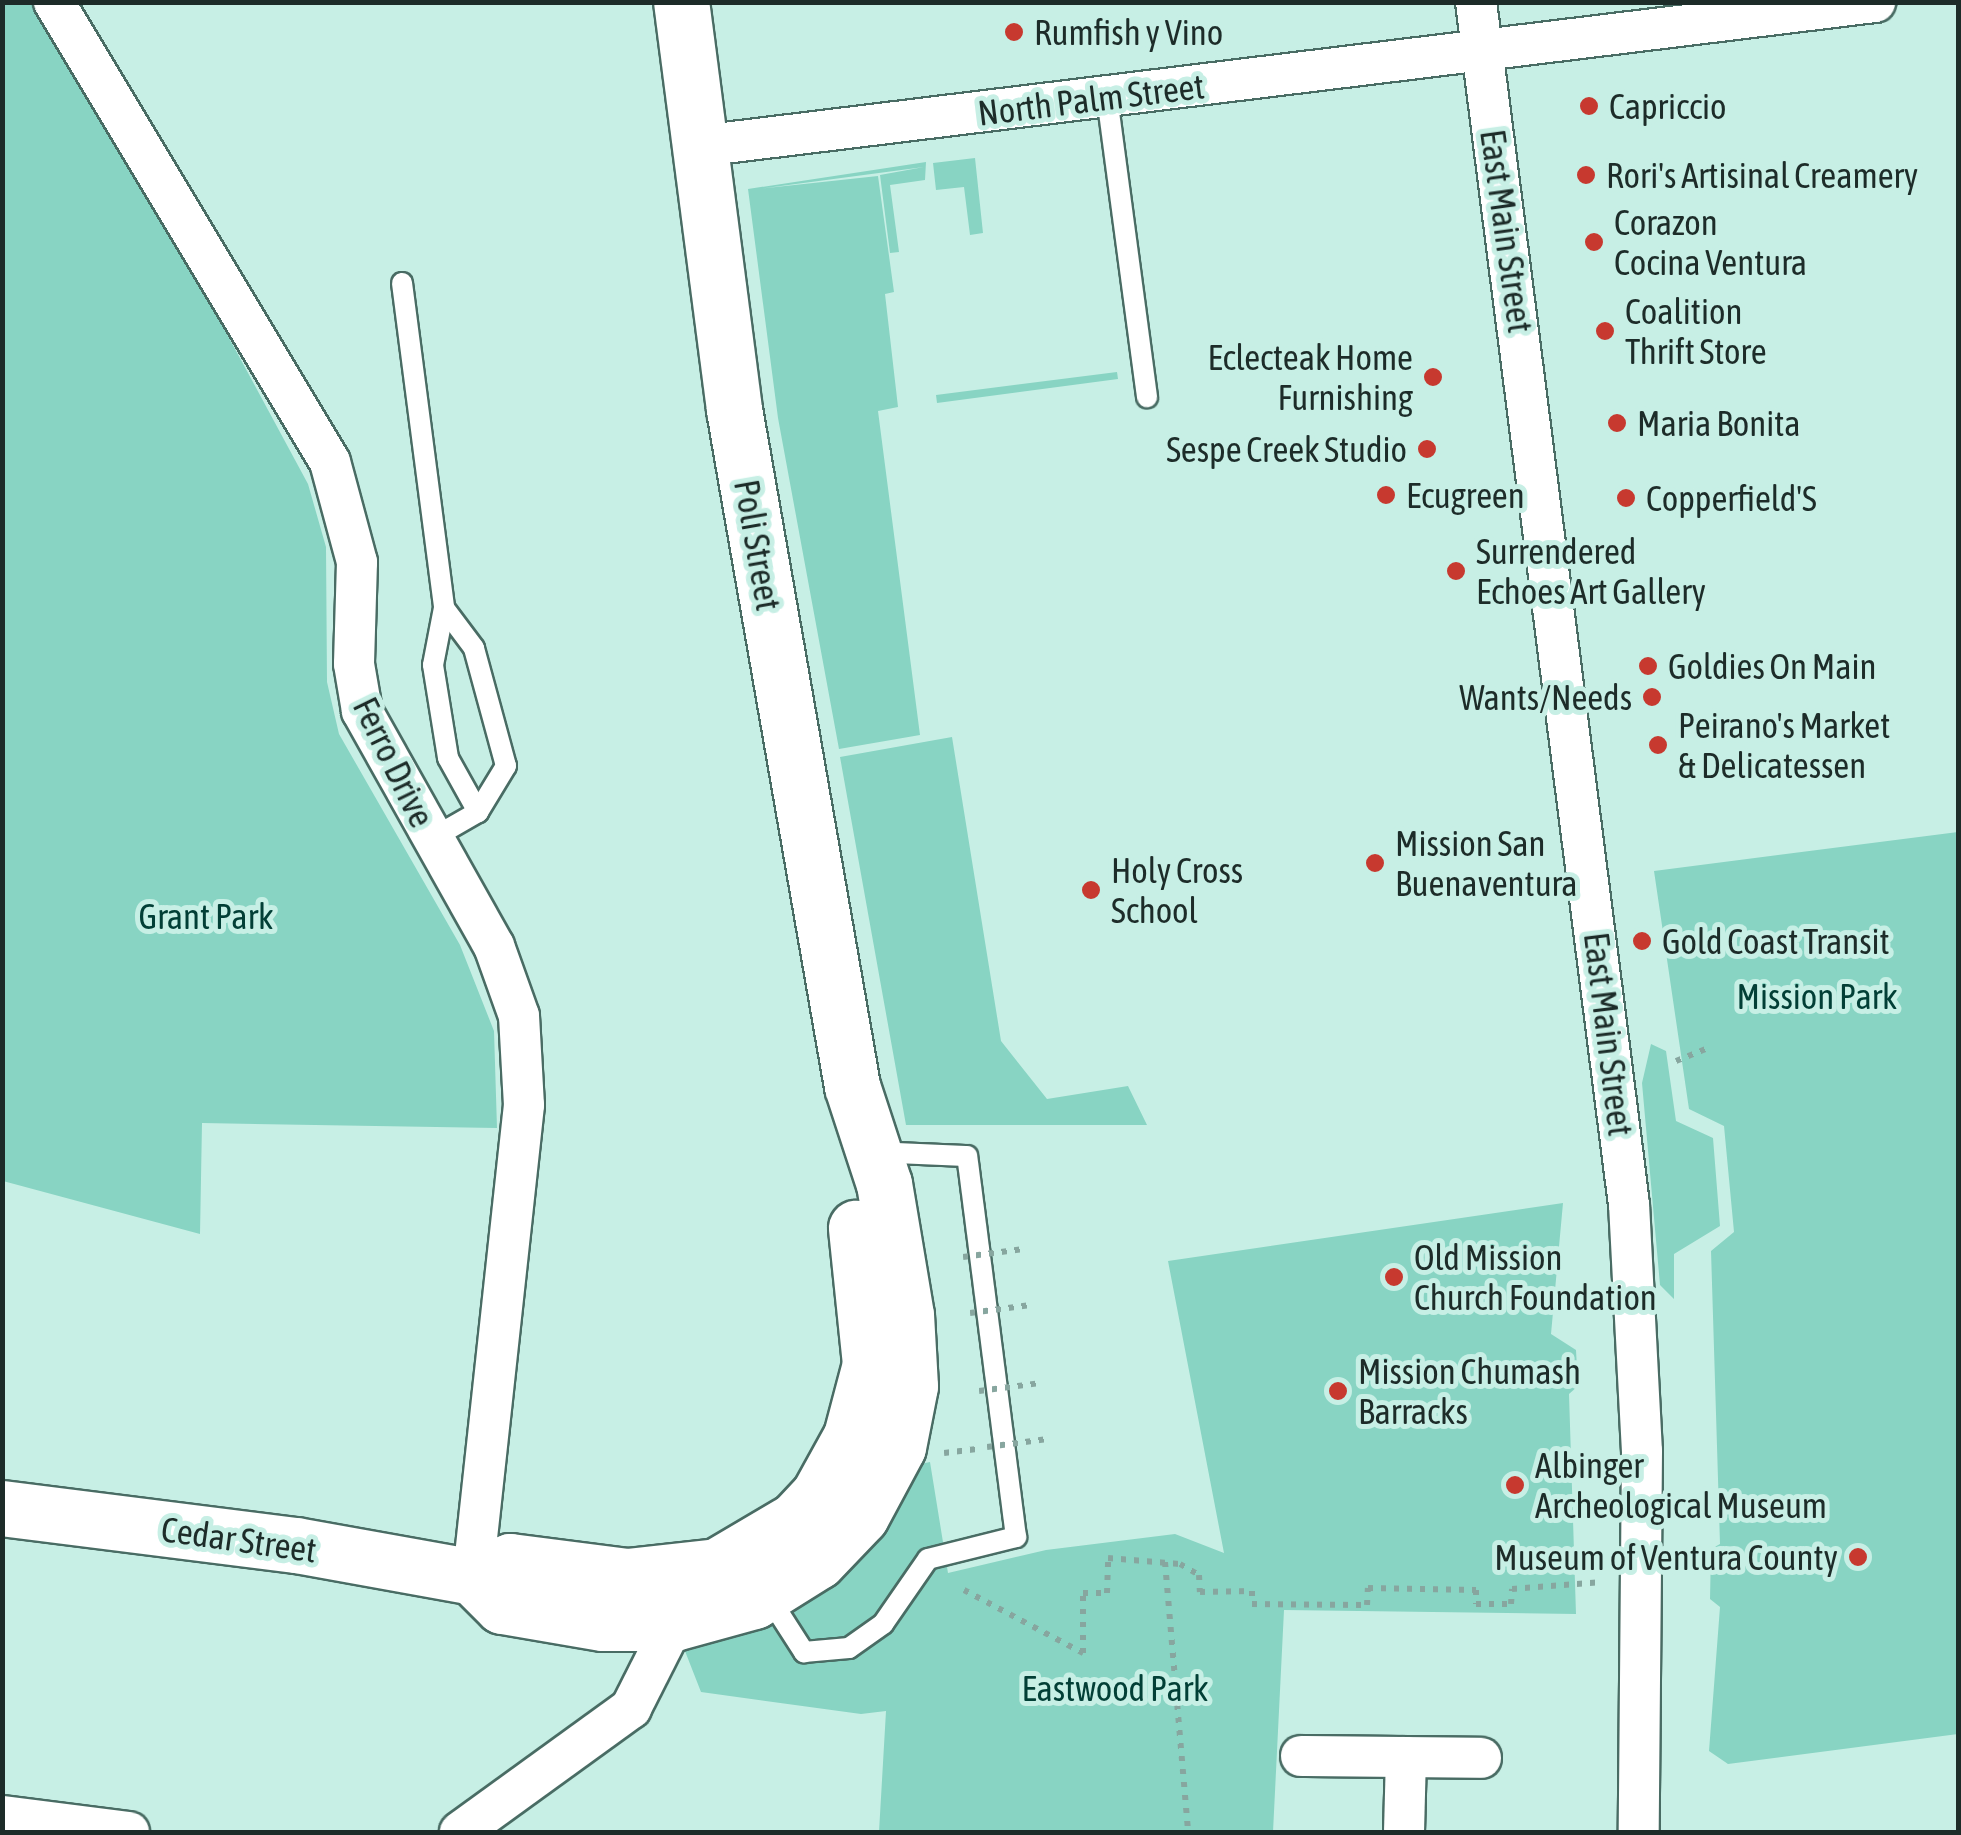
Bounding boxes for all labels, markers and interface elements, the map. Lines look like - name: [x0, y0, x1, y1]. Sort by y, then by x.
- place label: Rumfish y Vino: [1034, 11, 1223, 53]
- marker: Rumfish y Vino: [1003, 21, 1025, 43]
- street label: North Palm Street: [975, 64, 1207, 134]
- place label: Capriccio: [1609, 85, 1726, 127]
- marker: Capriccio: [1578, 95, 1600, 117]
- street label: East Main Street: [1472, 127, 1542, 335]
- place label: Rori's Artisinal Creamery: [1606, 154, 1918, 196]
- marker: Rori's Artisinal Creamery: [1575, 164, 1597, 186]
- place label: Corazon Cocina Ventura: [1614, 201, 1807, 283]
- marker: Corazon Cocina Ventura: [1583, 231, 1605, 253]
- place label: Coalition Thrift Store: [1625, 290, 1767, 372]
- marker: Coalition Thrift Store: [1594, 320, 1616, 342]
- place label: Eclecteak Home Furnishing: [1208, 336, 1413, 418]
- marker: Eclecteak Home Furnishing: [1422, 366, 1444, 388]
- place label: Maria Bonita: [1637, 402, 1801, 444]
- marker: Maria Bonita: [1606, 412, 1628, 434]
- place label: Sespe Creek Studio: [1166, 428, 1407, 470]
- marker: Sespe Creek Studio: [1416, 438, 1438, 460]
- place label: Ecugreen: [1406, 474, 1525, 516]
- street label: Poli Street: [726, 476, 790, 614]
- place label: Copperfield'S: [1646, 477, 1817, 519]
- marker: Ecugreen: [1375, 484, 1397, 506]
- marker: Copperfield'S: [1615, 487, 1637, 509]
- place label: Surrendered Echoes Art Gallery: [1476, 530, 1706, 612]
- marker: Surrendered Echoes Art Gallery: [1445, 560, 1467, 582]
- place label: Goldies On Main: [1668, 645, 1877, 687]
- marker: Goldies On Main: [1637, 655, 1659, 677]
- place label: Wants/Needs: [1459, 676, 1632, 718]
- marker: Wants/Needs: [1641, 686, 1663, 708]
- street label: Ferro Drive: [345, 690, 443, 834]
- place label: Peirano's Market & Delicatessen: [1678, 704, 1890, 786]
- marker: Peirano's Market & Delicatessen: [1647, 734, 1669, 756]
- place label: Mission San Buenaventura: [1395, 822, 1577, 904]
- place label: Holy Cross School: [1111, 849, 1243, 931]
- marker: Mission San Buenaventura: [1364, 852, 1386, 874]
- marker: Holy Cross School: [1080, 879, 1102, 901]
- park label: Grant Park: [139, 895, 273, 937]
- place label: Gold Coast Transit: [1662, 920, 1890, 962]
- street label: East Main Street: [1576, 930, 1642, 1138]
- marker: Gold Coast Transit: [1631, 930, 1653, 952]
- park label: Mission Park: [1737, 975, 1897, 1017]
- place label: Old Mission Church Foundation: [1414, 1236, 1657, 1318]
- marker: Old Mission Church Foundation: [1383, 1266, 1405, 1288]
- place label: Mission Chumash Barracks: [1358, 1350, 1581, 1432]
- marker: Mission Chumash Barracks: [1327, 1380, 1349, 1402]
- place label: Albinger Archeological Museum: [1535, 1444, 1827, 1526]
- marker: Albinger Archeological Museum: [1504, 1474, 1526, 1496]
- street label: Cedar Street: [159, 1507, 319, 1571]
- place label: Museum of Ventura County: [1494, 1536, 1838, 1578]
- marker: Museum of Ventura County: [1847, 1546, 1869, 1568]
- park label: Eastwood Park: [1022, 1667, 1208, 1709]

